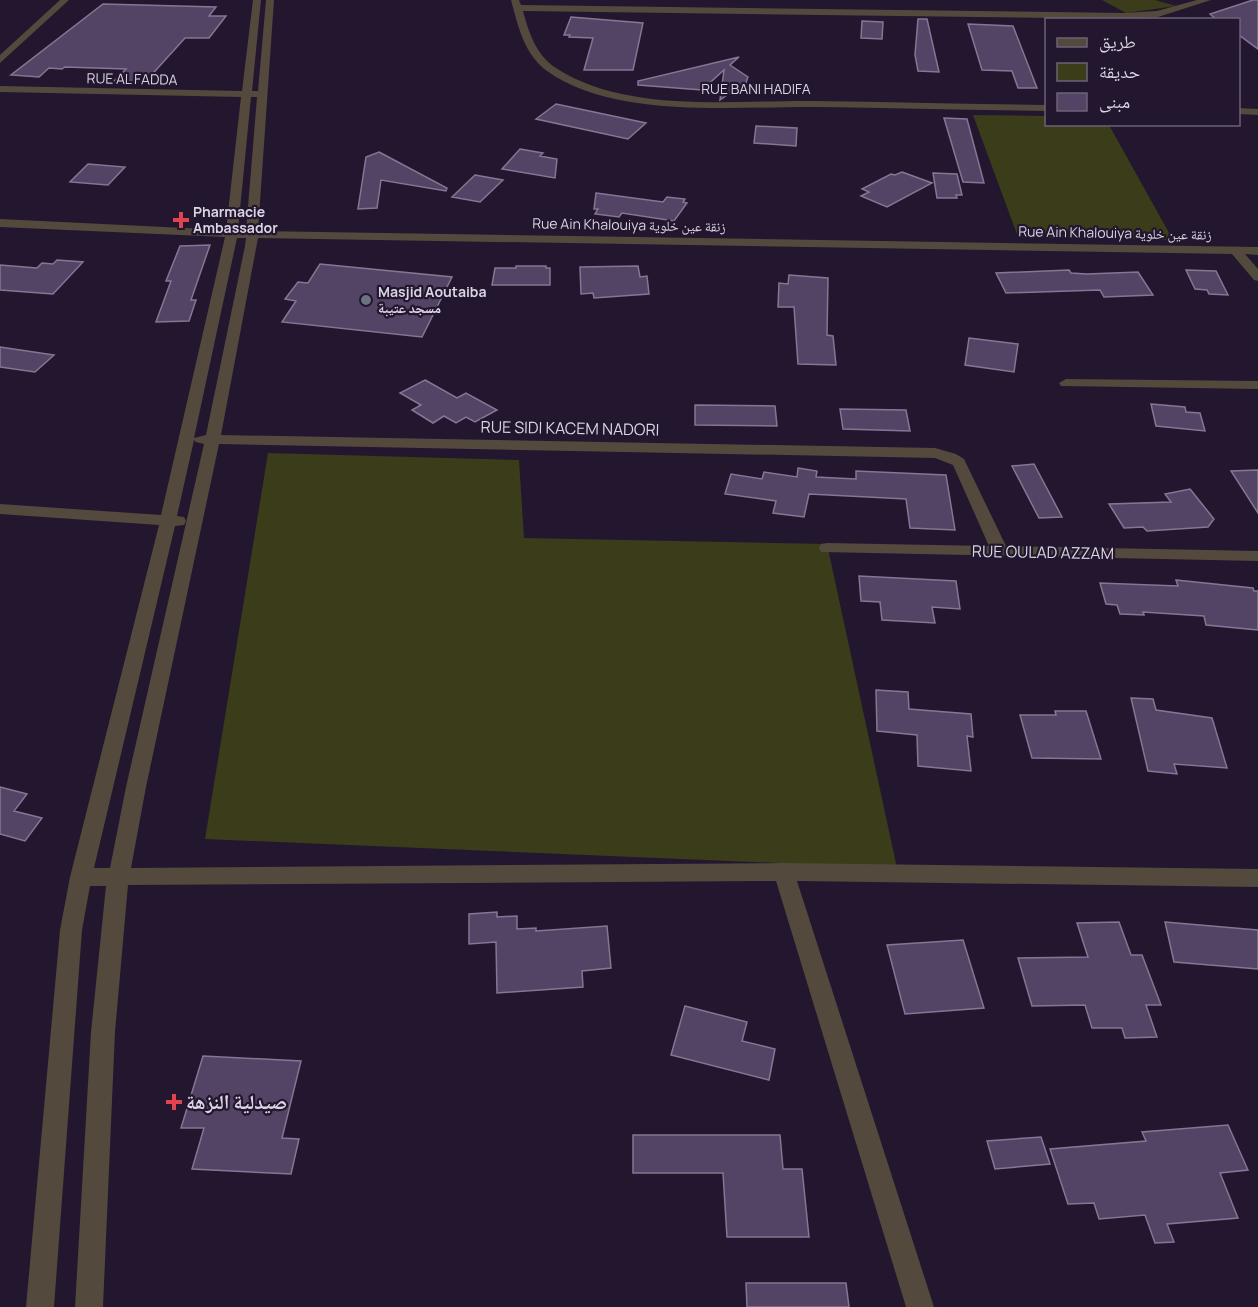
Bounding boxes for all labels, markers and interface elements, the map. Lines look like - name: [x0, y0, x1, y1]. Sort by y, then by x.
- legend: [1045, 18, 1240, 126]
- text: طريق: [1099, 29, 1136, 53]
- text: حديقة: [1099, 59, 1140, 83]
- street label: RUE AL FADDA: [86, 68, 178, 89]
- street label: RUE BANI HADIFA: [701, 79, 811, 98]
- text: مبنى: [1099, 89, 1130, 113]
- place label: Pharmacie Ambassador: [193, 202, 278, 237]
- marker: Pharmacie Ambassador: [174, 213, 188, 227]
- street label: Rue Ain Khalouiya زنقة عين خلوية: [532, 213, 726, 236]
- street label: Rue Ain Khalouiya زنقة عين خلوية: [1018, 221, 1212, 244]
- place label: Masjid Aoutaiba مسجد عتيبة: [378, 282, 487, 317]
- marker: Masjid Aoutaiba مسجد عتيبة: [359, 293, 373, 307]
- street label: RUE SIDI KACEM NADORI: [480, 415, 660, 441]
- street label: RUE OULAD AZZAM: [972, 540, 1114, 564]
- place label: صيدلية النزهة: [186, 1088, 287, 1115]
- marker: صيدلية النزهة: [167, 1095, 181, 1109]

